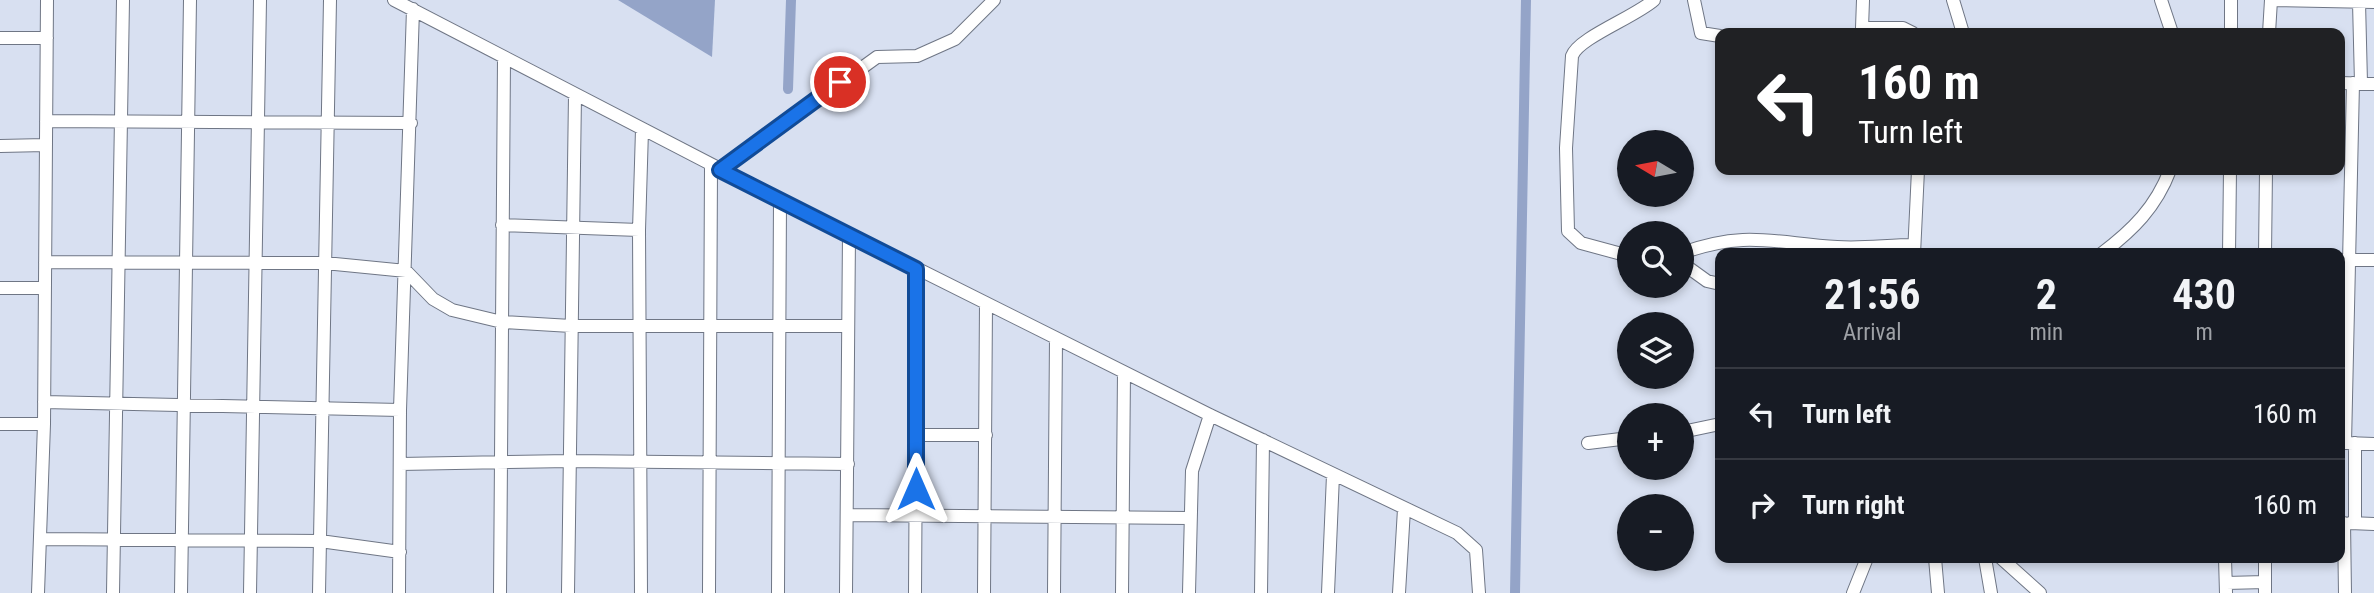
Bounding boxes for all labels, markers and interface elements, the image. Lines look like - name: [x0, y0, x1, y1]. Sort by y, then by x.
- pin: [810, 52, 870, 112]
- text: 160 m: [1858, 54, 1980, 111]
- icon: left: [1743, 56, 1834, 147]
- icon: arrive: [821, 63, 859, 101]
- text: Turn left: [1858, 113, 1963, 151]
- north arrow: [1617, 130, 1694, 206]
- map controls: [1617, 130, 1694, 571]
- button: search: [1617, 221, 1694, 298]
- text: 21:56: [1824, 270, 1920, 319]
- text: 2: [2036, 270, 2057, 319]
- text: 430: [2172, 270, 2236, 319]
- button: layers: [1617, 312, 1694, 389]
- text: Arrival: [1843, 319, 1901, 346]
- text: min: [2029, 319, 2063, 346]
- text: m: [2195, 319, 2213, 346]
- icon: left: [1743, 395, 1781, 433]
- text: Turn left: [1802, 399, 1891, 429]
- text: 160 m: [2253, 399, 2317, 429]
- button: +: [1617, 403, 1694, 480]
- position arrow: [879, 452, 953, 526]
- icon: right: [1743, 486, 1781, 524]
- text: Turn right: [1802, 490, 1904, 520]
- text: 160 m: [2253, 490, 2317, 520]
- button: −: [1617, 494, 1694, 571]

